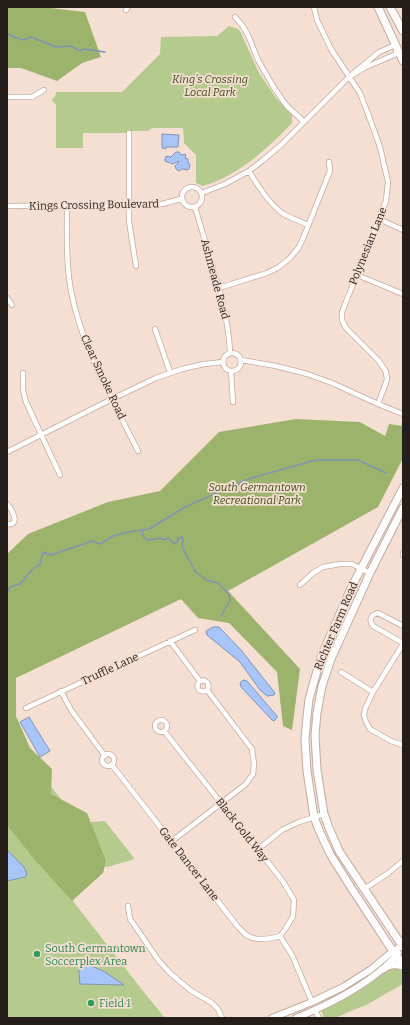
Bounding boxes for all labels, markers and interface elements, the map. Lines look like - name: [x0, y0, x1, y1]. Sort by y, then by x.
- park label: King's Crossing Local Park: [172, 73, 248, 99]
- street label: Kings Crossing Boulevard: [29, 197, 160, 213]
- street label: Polynesian Lane: [346, 205, 390, 287]
- street label: Ashmeade Road: [198, 237, 232, 321]
- street label: Clear Smoke Road: [78, 333, 129, 422]
- park label: South Germantown Recreational Park: [208, 481, 306, 507]
- street label: Richter Farm Road: [312, 579, 361, 672]
- street label: Truffle Lane: [79, 650, 141, 688]
- street label: Black Gold Way: [213, 795, 271, 865]
- street label: Gate Dancer Lane: [156, 824, 222, 904]
- place label: South Germantown Soccerplex Area: [45, 942, 145, 968]
- marker: South Germantown Soccerplex Area: [32, 949, 42, 959]
- place label: Field 1: [99, 997, 131, 1010]
- marker: Field 1: [86, 998, 96, 1008]

